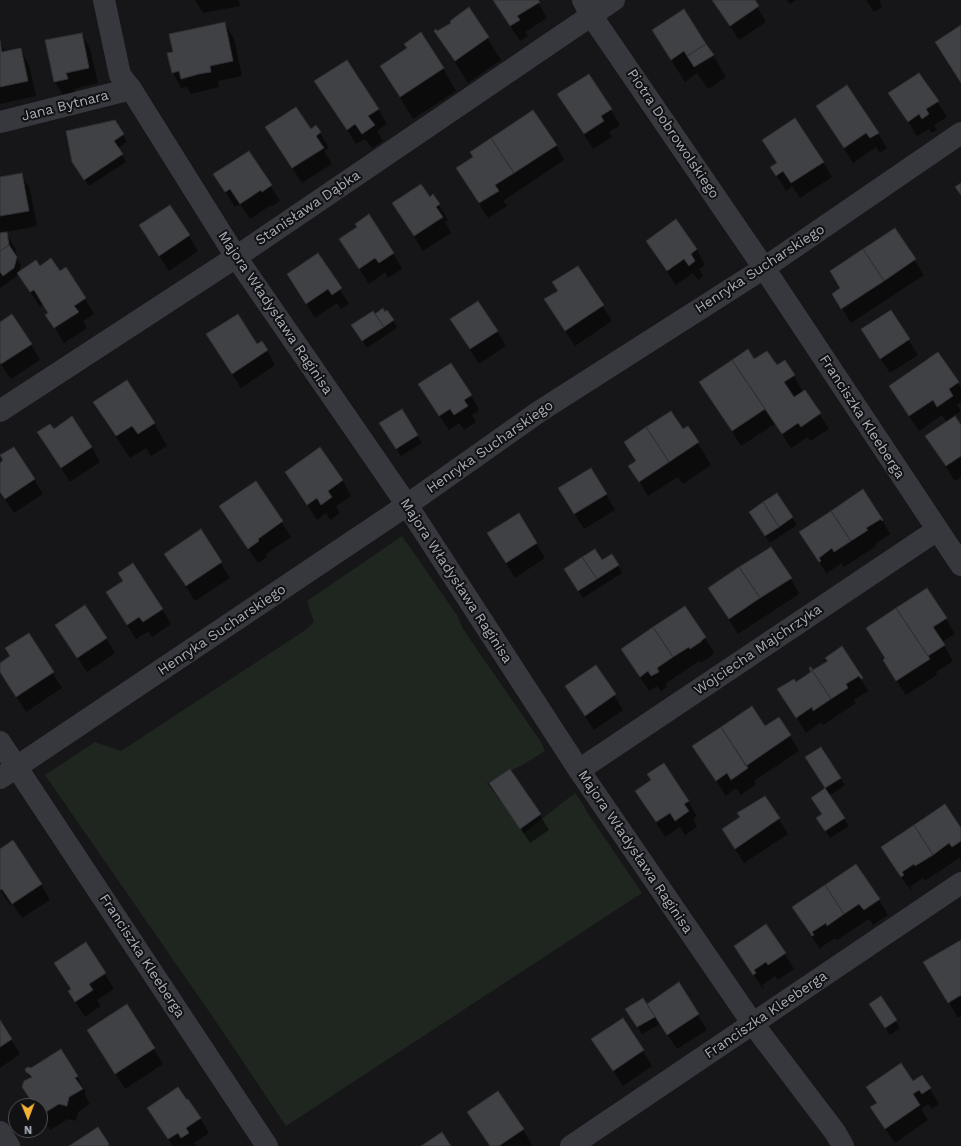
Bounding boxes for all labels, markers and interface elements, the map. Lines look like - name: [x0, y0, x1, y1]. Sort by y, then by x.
- street label: Piotra Dobrowolskiego: [623, 66, 723, 202]
- street label: Jana Bytnara: [20, 87, 110, 125]
- street label: Stanisława Dąbka: [253, 167, 363, 249]
- street label: Henryka Sucharskiego: [692, 221, 828, 317]
- street label: Majora Władysława Raginisa: [214, 228, 336, 398]
- street label: Franciszka Kleeberga: [816, 352, 908, 482]
- street label: Henryka Sucharskiego: [423, 397, 557, 497]
- street label: Majora Władysława Raginisa: [396, 495, 516, 667]
- street label: Henryka Sucharskiego: [155, 581, 289, 679]
- street label: Wojciecha Majchrzyka: [691, 601, 825, 699]
- street label: Majora Władysława Raginisa: [574, 767, 696, 937]
- street label: Franciszka Kleeberga: [96, 891, 188, 1021]
- street label: Franciszka Kleeberga: [702, 968, 830, 1062]
- north arrow: [8, 1098, 48, 1138]
- text: N: [24, 1123, 32, 1136]

